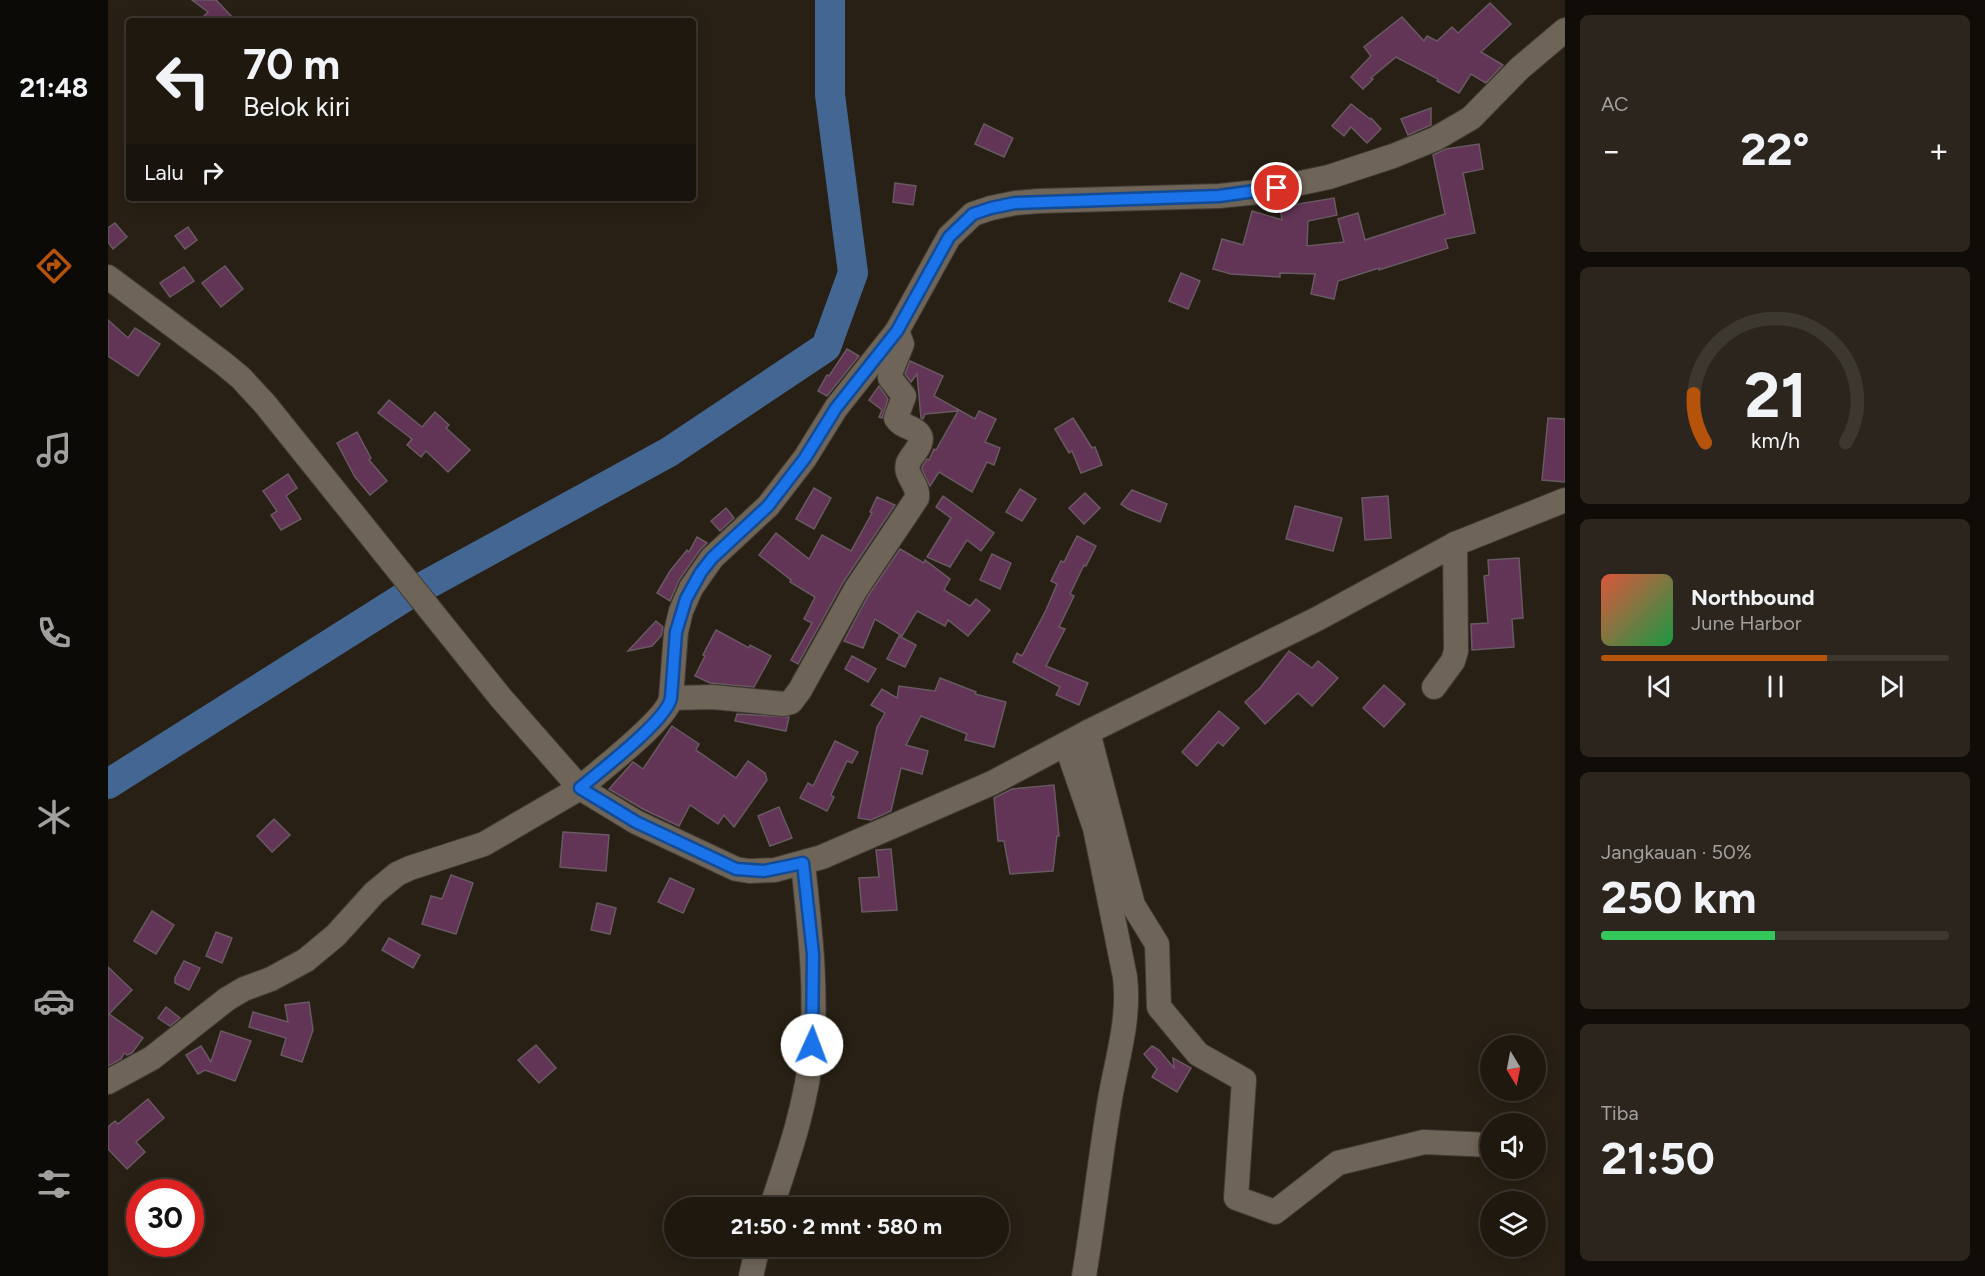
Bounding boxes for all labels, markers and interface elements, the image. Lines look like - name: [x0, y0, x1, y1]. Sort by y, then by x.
- text: 70 m: [243, 39, 340, 90]
- icon: left: [144, 42, 222, 120]
- text: 21:48: [20, 71, 88, 104]
- text: Belok kiri: [243, 90, 350, 123]
- text: AC: [1601, 92, 1629, 116]
- text: 22°: [1740, 122, 1810, 176]
- text: −: [1601, 131, 1622, 170]
- text: +: [1928, 131, 1949, 170]
- icon: right: [196, 156, 229, 189]
- text: Lalu: [144, 159, 184, 186]
- pin: [1251, 162, 1302, 213]
- icon: arrive: [1260, 171, 1293, 204]
- icon: directions: [33, 245, 75, 287]
- text: 21: [1744, 358, 1806, 433]
- text: km/h: [1751, 428, 1799, 453]
- icon: music: [33, 429, 75, 471]
- text: Northbound: [1691, 584, 1815, 611]
- text: June Harbor: [1691, 611, 1802, 635]
- icon: phone: [33, 612, 75, 654]
- icon: previous: [1643, 670, 1676, 703]
- icon: pause: [1759, 670, 1792, 703]
- icon: next: [1875, 670, 1908, 703]
- icon: climate: [33, 796, 75, 838]
- text: Jangkauan · 50%: [1601, 840, 1752, 864]
- text: 250 km: [1601, 870, 1757, 924]
- icon: car: [33, 980, 75, 1022]
- position arrow: [780, 1013, 844, 1077]
- north arrow: [1480, 1035, 1546, 1101]
- map controls: [1480, 1035, 1546, 1257]
- text: Tiba: [1601, 1101, 1639, 1125]
- button: sound: [1480, 1113, 1546, 1179]
- text: 21:50: [1601, 1131, 1715, 1185]
- icon: filters: [33, 1163, 75, 1205]
- speed limit sign: 30: [126, 1179, 204, 1257]
- button: layers: [1480, 1191, 1546, 1257]
- text: 21:50 · 2 mnt · 580 m: [731, 1213, 942, 1240]

